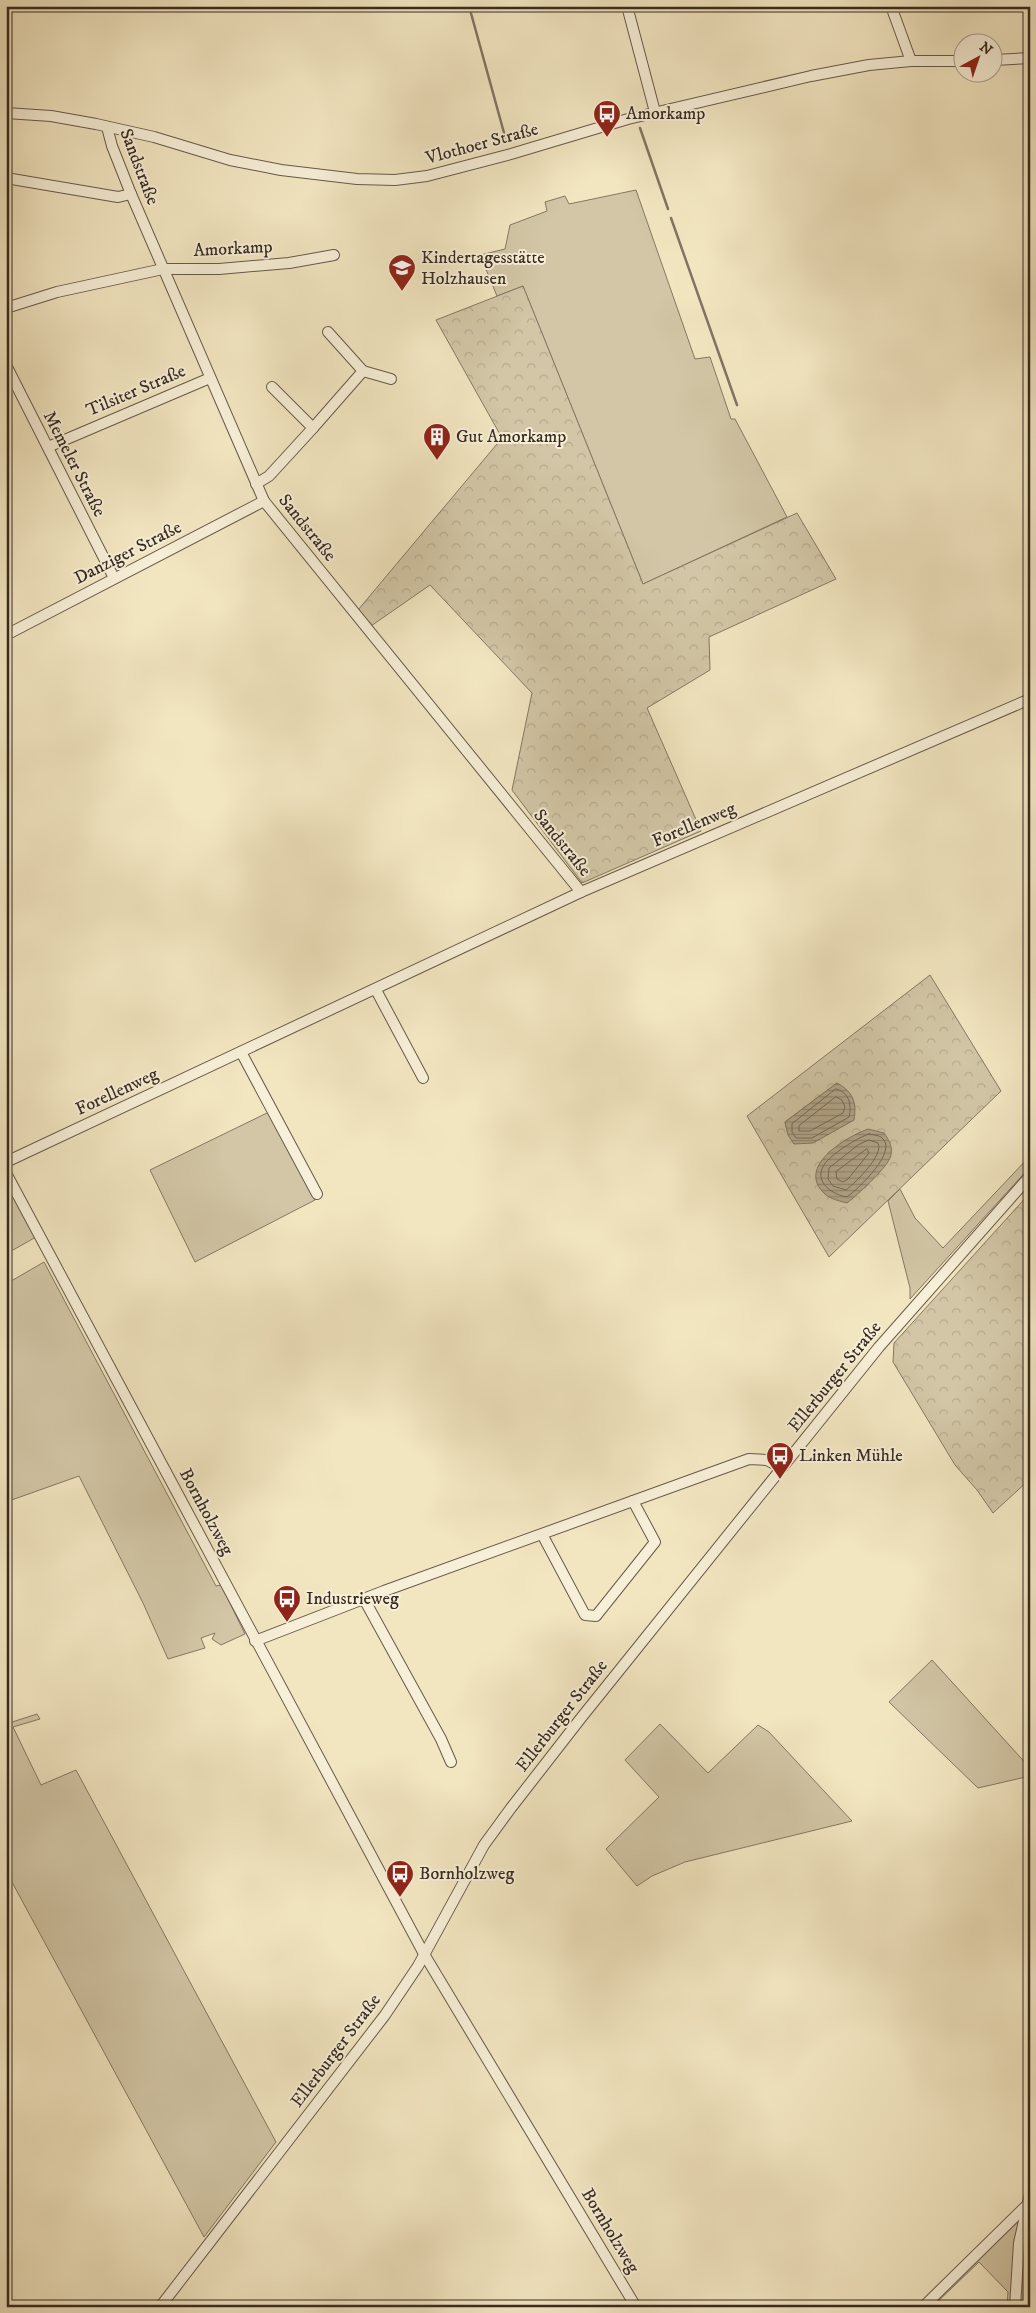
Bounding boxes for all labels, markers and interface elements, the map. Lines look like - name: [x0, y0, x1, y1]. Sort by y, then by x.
- north arrow: [954, 32, 1004, 82]
- text: N: [976, 38, 996, 60]
- bus stop icon: Amorkamp: [592, 99, 622, 138]
- place label: Amorkamp: [626, 103, 705, 125]
- street label: Vlothoer Straße: [422, 118, 541, 170]
- street label: Sandstraße: [114, 126, 164, 208]
- street label: Amorkamp: [193, 236, 273, 262]
- place label: Kindertagesstätte Holzhausen: [421, 247, 545, 290]
- school or university icon: Kindertagesstätte Holzhausen: [387, 253, 417, 292]
- street label: Tilsiter Straße: [83, 360, 189, 422]
- street label: Memeler Straße: [38, 407, 110, 521]
- building icon: Gut Amorkamp: [422, 422, 452, 461]
- place label: Gut Amorkamp: [456, 426, 566, 448]
- street label: Sandstraße: [273, 490, 341, 566]
- street label: Danziger Straße: [71, 517, 185, 589]
- street label: Forellenweg: [649, 797, 739, 852]
- street label: Sandstraße: [528, 805, 596, 881]
- street label: Forellenweg: [72, 1063, 162, 1121]
- street label: Ellerburger Straße: [784, 1317, 886, 1437]
- bus stop icon: Linken Mühle: [765, 1441, 795, 1480]
- place label: Linken Mühle: [799, 1445, 903, 1467]
- street label: Bornholzweg: [174, 1465, 238, 1559]
- bus stop icon: Industrieweg: [272, 1584, 302, 1623]
- place label: Industrieweg: [306, 1588, 399, 1610]
- street label: Ellerburger Straße: [511, 1656, 613, 1776]
- bus stop icon: Bornholzweg: [385, 1859, 415, 1898]
- place label: Bornholzweg: [419, 1863, 514, 1885]
- street label: Ellerburger Straße: [286, 1990, 386, 2112]
- street label: Bornholzweg: [576, 2185, 644, 2278]

